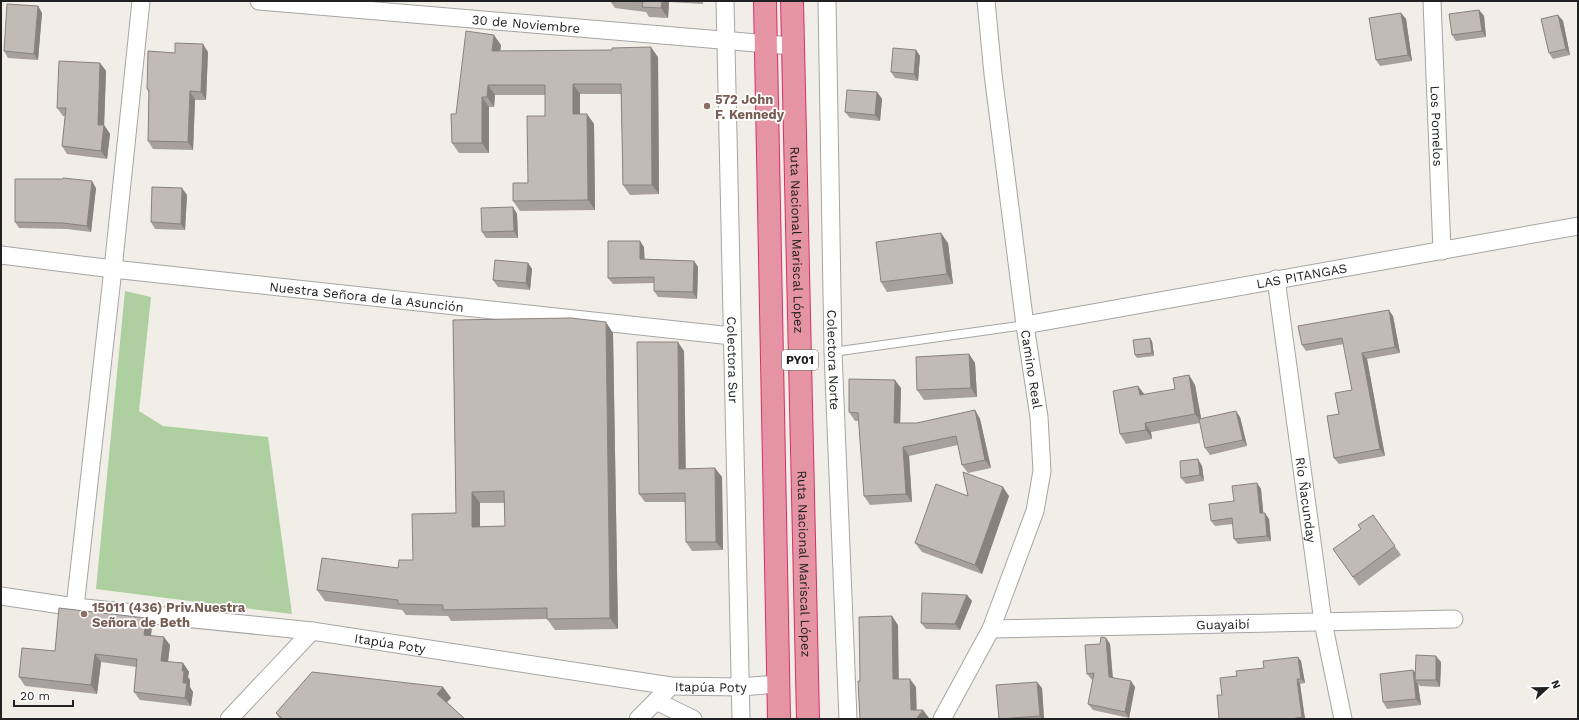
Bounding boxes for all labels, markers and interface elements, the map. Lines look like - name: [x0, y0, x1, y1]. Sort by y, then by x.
- street label: 30 de Noviembre: [471, 12, 581, 36]
- street label: Los Pomelos: [1427, 85, 1446, 167]
- place label: 572 John F. Kennedy: [715, 92, 785, 122]
- marker: 572 John F. Kennedy: [702, 101, 712, 111]
- street label: Ruta Nacional Mariscal López: [787, 146, 806, 334]
- street label: LAS PITANGAS: [1255, 260, 1348, 291]
- street label: Nuestra Señora de la Asunción: [269, 279, 465, 315]
- street label: Colectora Norte: [824, 310, 842, 411]
- street label: Colectora Sur: [724, 316, 741, 404]
- street label: Camino Real: [1018, 329, 1045, 410]
- road number: PY01: [782, 350, 818, 370]
- street label: Río Ñacunday: [1292, 456, 1319, 544]
- street label: Ruta Nacional Mariscal López: [794, 470, 814, 658]
- place label: 15011 (436) Priv.Nuestra Señora de Beth: [92, 600, 246, 630]
- marker: 15011 (436) Priv.Nuestra Señora de Beth: [79, 609, 89, 619]
- street label: Guayaibí: [1196, 616, 1250, 633]
- street label: Itapúa Poty: [353, 631, 427, 656]
- north arrow: [1527, 668, 1567, 708]
- text: N: [1548, 678, 1563, 691]
- street label: Itapúa Poty: [675, 679, 748, 695]
- scale bar: [14, 682, 73, 708]
- text: 20 m: [20, 689, 50, 703]

